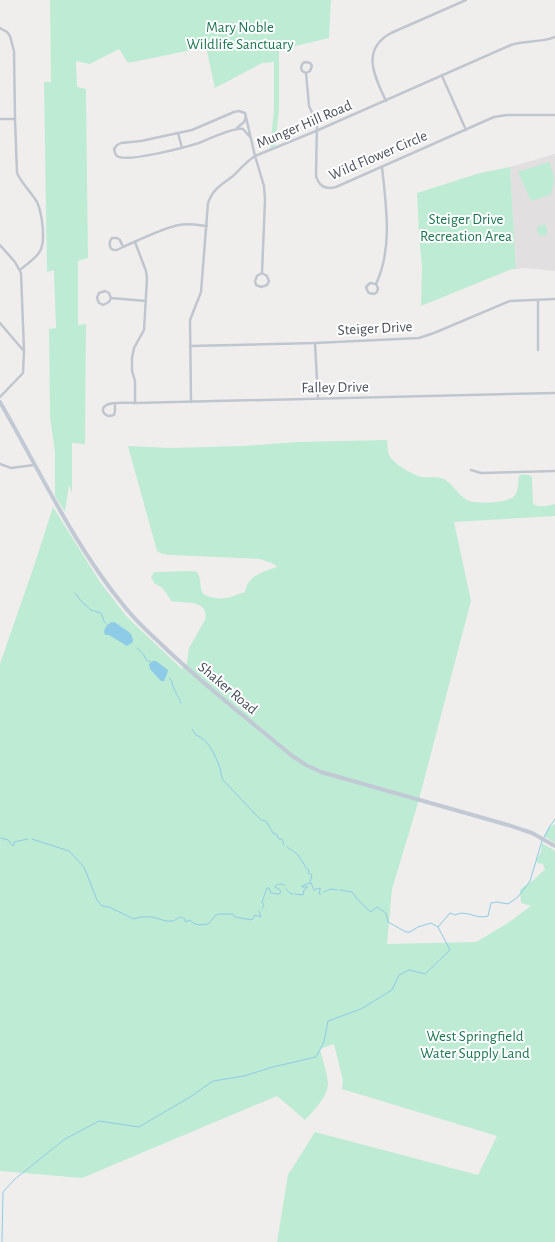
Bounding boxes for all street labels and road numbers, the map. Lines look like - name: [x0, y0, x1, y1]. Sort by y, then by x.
- street label: Munger Hill Road: [254, 98, 354, 151]
- street label: Wild Flower Circle: [327, 128, 430, 183]
- street label: Steiger Drive: [337, 319, 413, 338]
- street label: Falley Drive: [301, 379, 369, 396]
- street label: Shaker Road: [195, 659, 260, 718]

